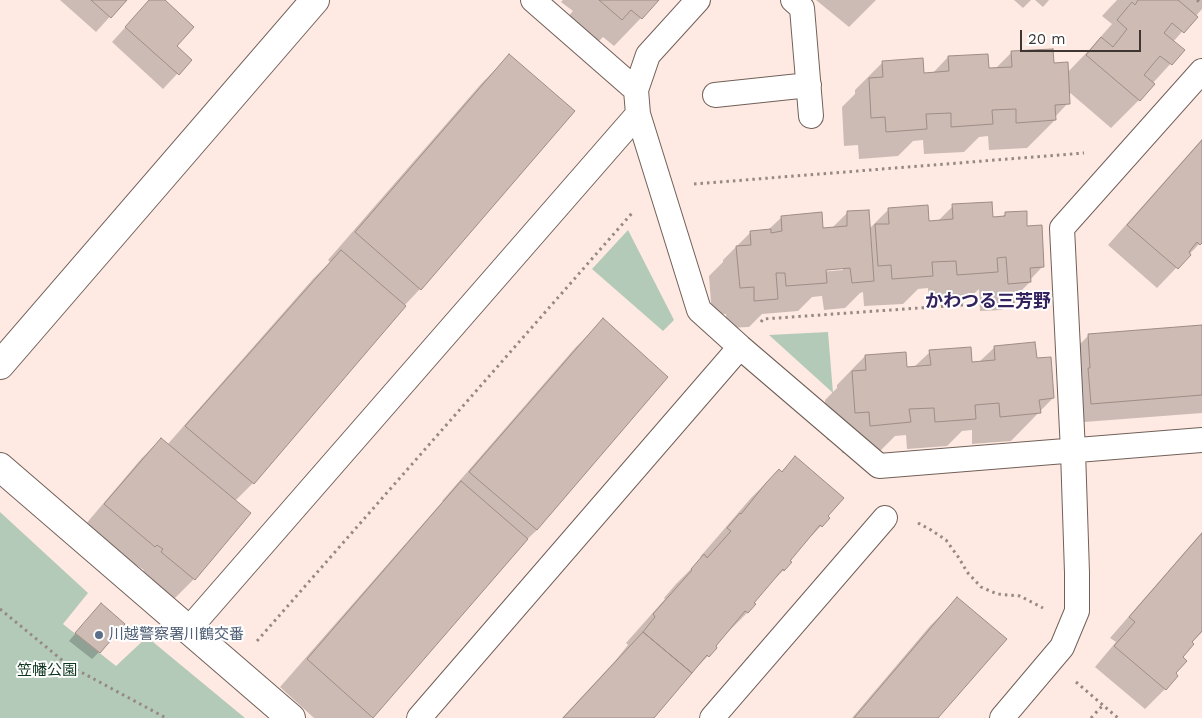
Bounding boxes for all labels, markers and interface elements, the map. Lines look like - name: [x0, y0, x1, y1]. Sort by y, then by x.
- scale bar: [1022, 20, 1143, 52]
- text: 20 m: [1028, 30, 1066, 48]
- district label: かわつる三芳野: [925, 291, 1051, 313]
- place label: 川越警察署川鶴交番: [109, 626, 244, 644]
- marker: 川越警察署川鶴交番: [93, 629, 105, 641]
- park label: 笠幡公園: [17, 662, 77, 680]

